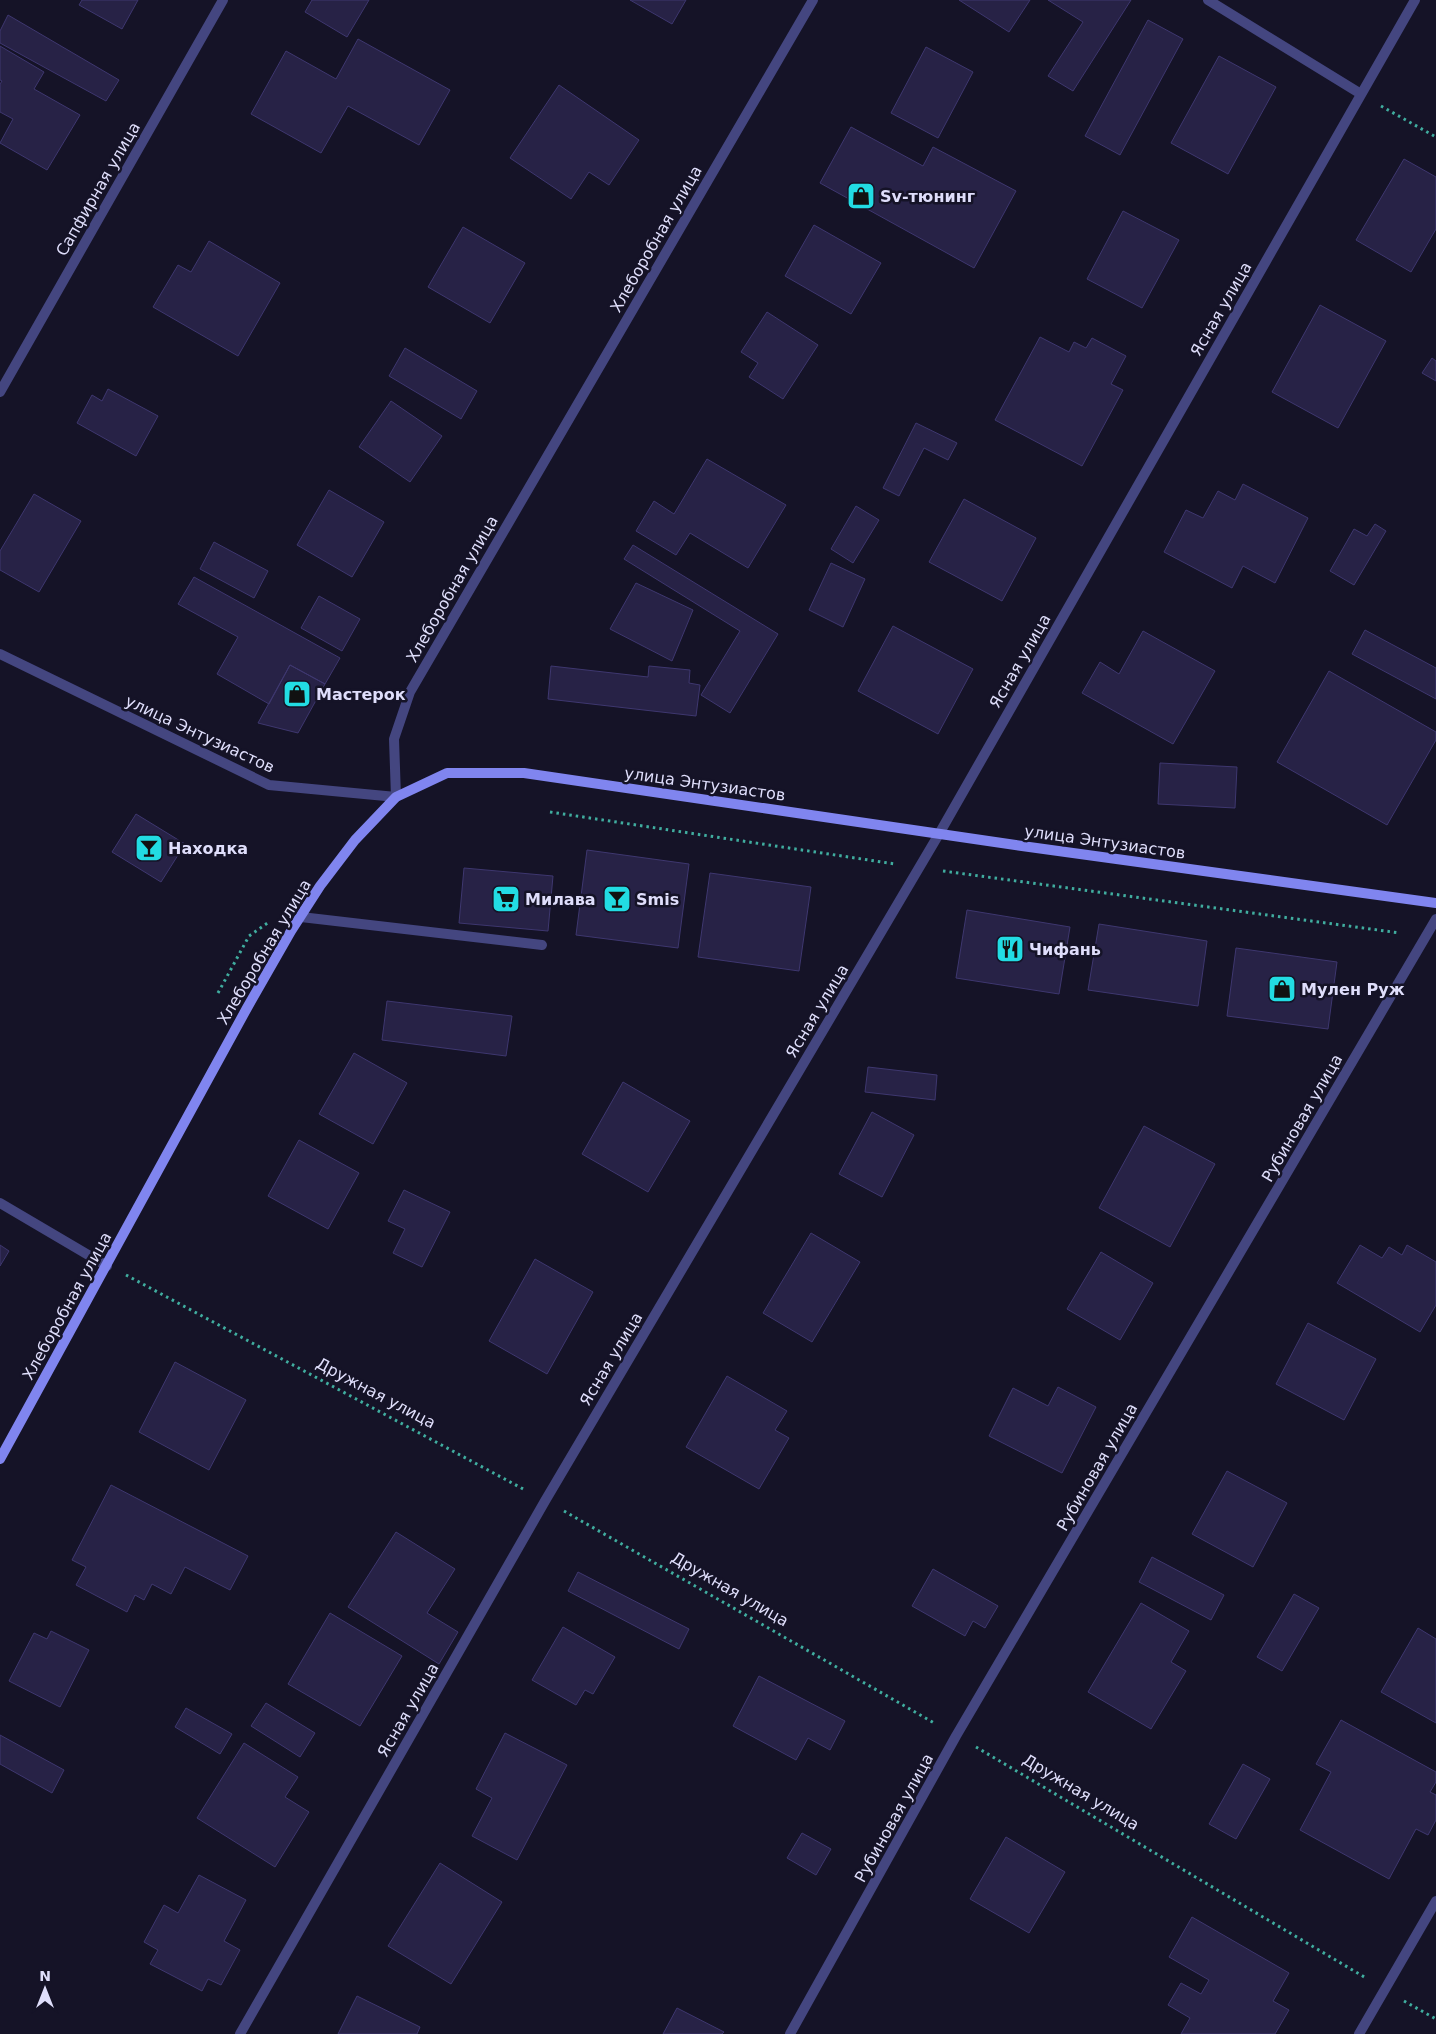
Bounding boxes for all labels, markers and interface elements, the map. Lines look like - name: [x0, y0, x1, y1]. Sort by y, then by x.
- street label: Сапфирная улица: [52, 119, 144, 259]
- street label: Хлеборобная улица: [606, 162, 706, 316]
- shop icon: Sv-тюнинг: [846, 181, 876, 211]
- place label: Sv-тюнинг: [880, 187, 975, 206]
- street label: Ясная улица: [1186, 258, 1256, 360]
- street label: Хлеборобная улица: [402, 512, 502, 666]
- street label: Ясная улица: [985, 610, 1055, 712]
- shop icon: Мастерок: [282, 679, 312, 709]
- place label: Мастерок: [316, 685, 406, 704]
- street label: улица Энтузиастов: [122, 691, 278, 777]
- street label: улица Энтузиастов: [623, 763, 787, 805]
- street label: улица Энтузиастов: [1023, 821, 1187, 863]
- bar icon: Находка: [134, 833, 164, 863]
- place label: Находка: [168, 839, 248, 858]
- street label: Хлеборобная улица: [213, 876, 315, 1028]
- supermarket icon: Милава: [491, 884, 521, 914]
- bar icon: Smis: [602, 884, 632, 914]
- place label: Милава: [525, 890, 596, 909]
- place label: Smis: [636, 890, 679, 909]
- restaurant icon: Чифань: [995, 934, 1025, 964]
- place label: Чифань: [1029, 940, 1101, 959]
- street label: Ясная улица: [782, 961, 852, 1061]
- shop icon: Мулен Руж: [1267, 974, 1297, 1004]
- place label: Мулен Руж: [1301, 980, 1405, 999]
- street label: Рубиновая улица: [1258, 1051, 1346, 1185]
- street label: Хлеборобная улица: [18, 1229, 116, 1383]
- street label: Ясная улица: [576, 1309, 646, 1409]
- street label: Дружная улица: [313, 1354, 439, 1432]
- street label: Рубиновая улица: [1053, 1400, 1141, 1534]
- street label: Дружная улица: [668, 1548, 792, 1630]
- street label: Ясная улица: [373, 1659, 443, 1761]
- street label: Рубиновая улица: [851, 1750, 937, 1886]
- street label: Дружная улица: [1019, 1750, 1143, 1834]
- north arrow: [20, 1964, 70, 2014]
- text: N: [39, 1968, 51, 1984]

